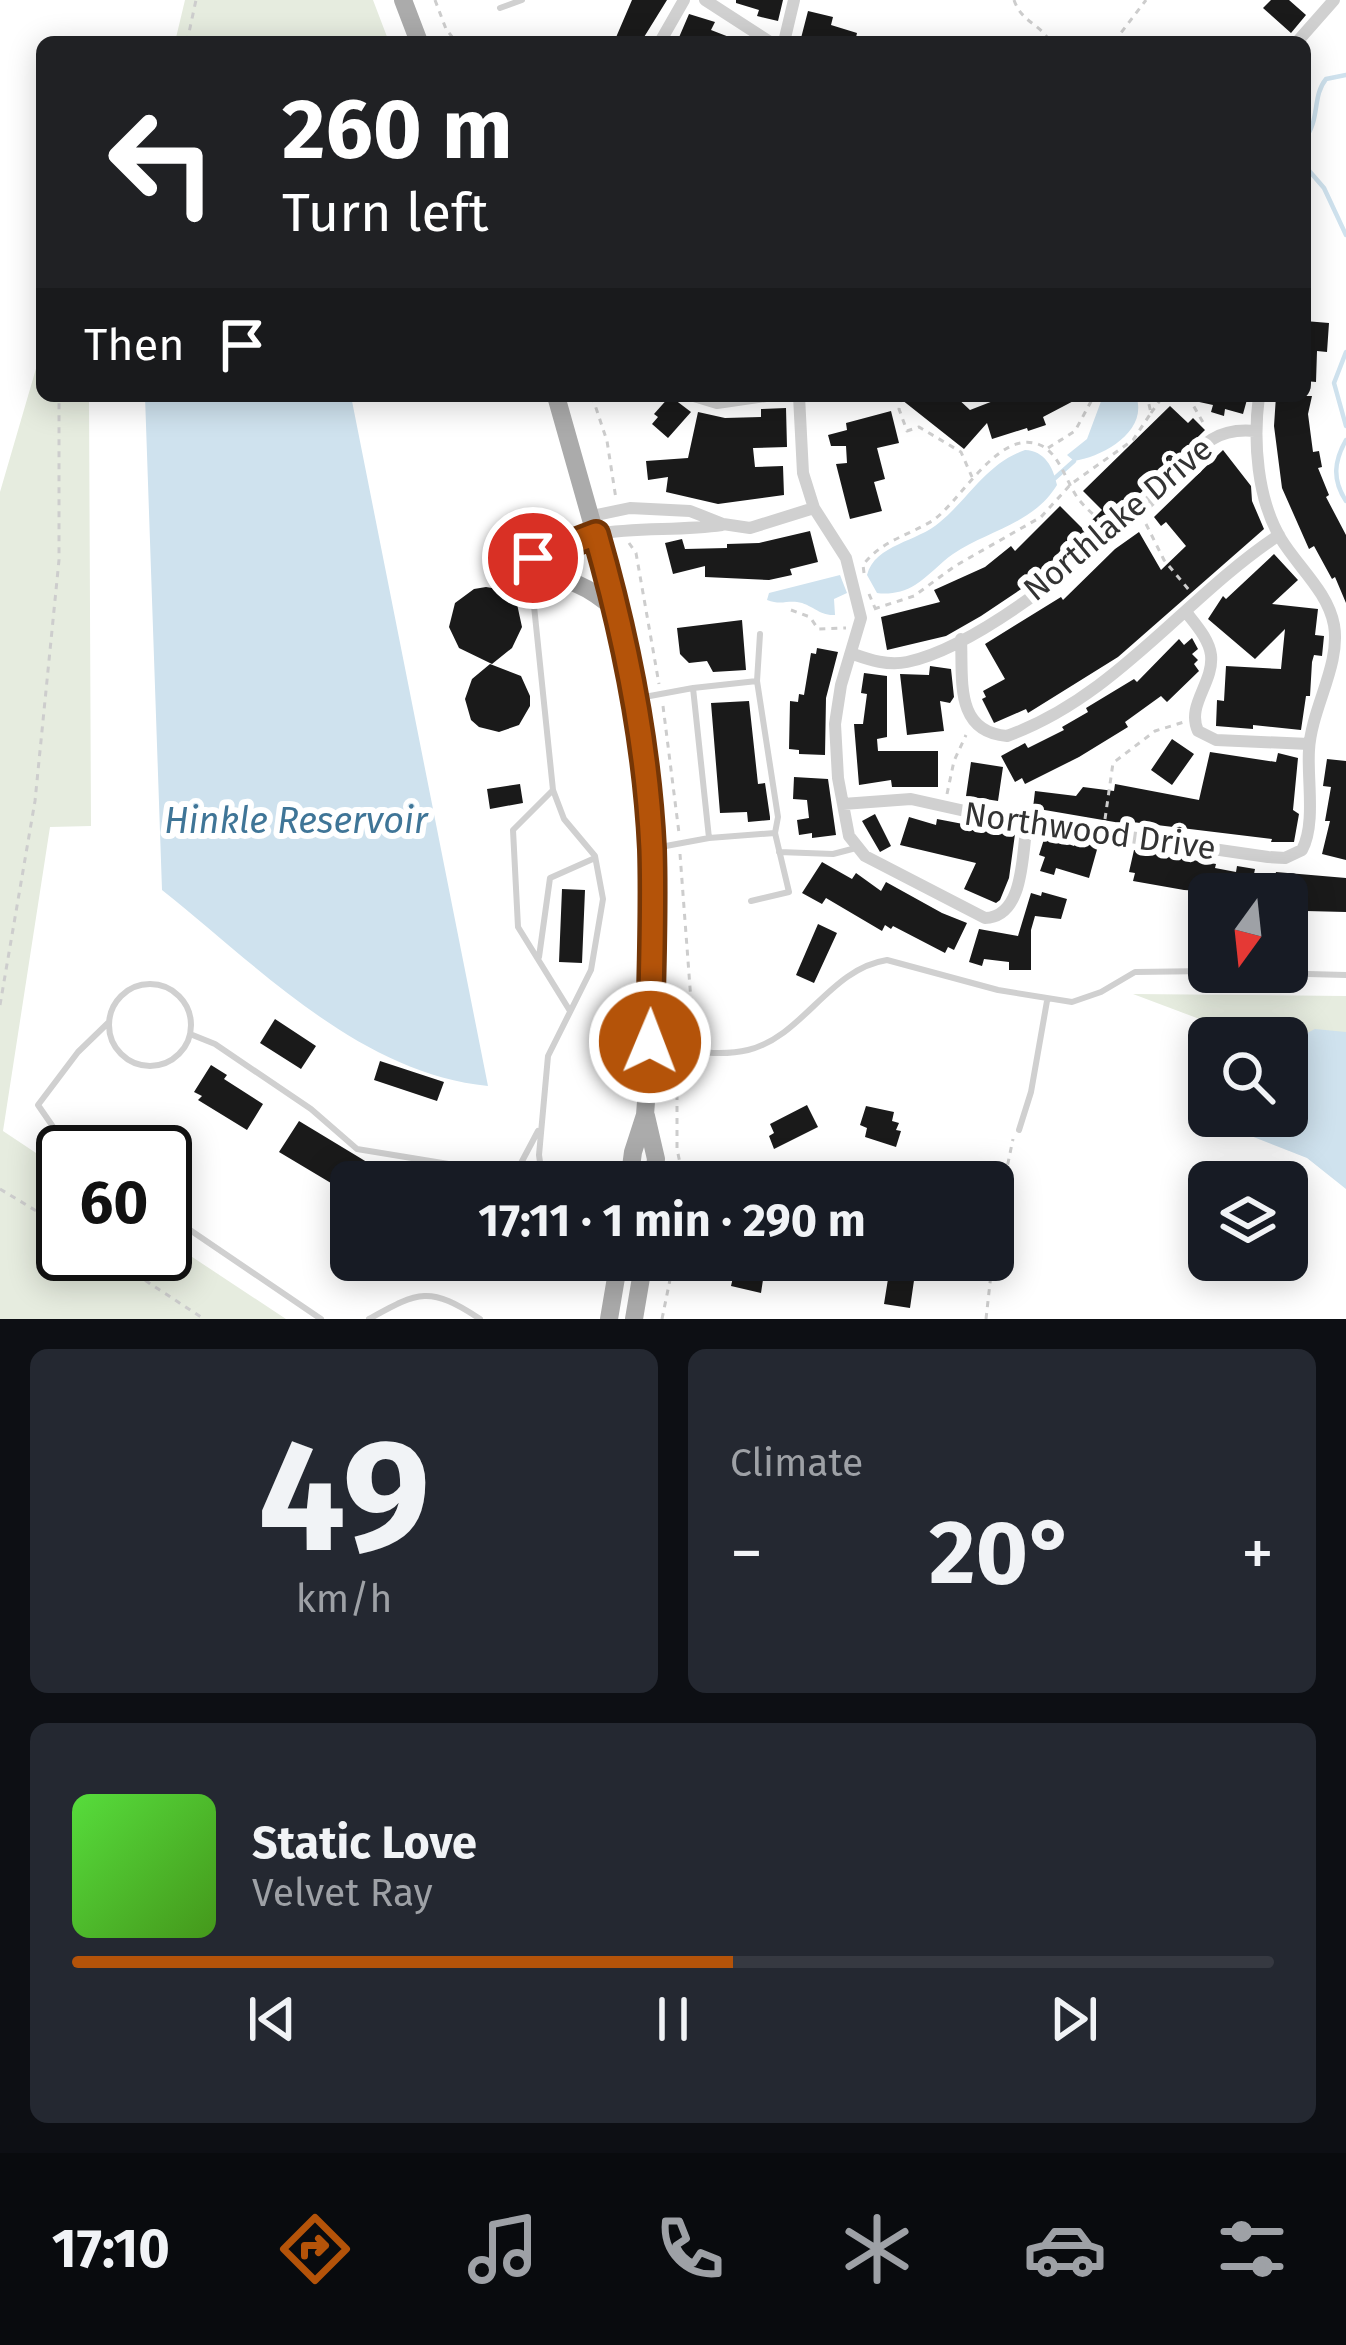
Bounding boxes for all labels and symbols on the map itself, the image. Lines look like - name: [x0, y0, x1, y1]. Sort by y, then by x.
- street label: Northlake Drive: [1016, 428, 1220, 610]
- pin: [482, 507, 584, 609]
- street label: Northwood Drive: [962, 794, 1218, 868]
- water label: Hinkle Reservoir: [164, 799, 429, 843]
- north arrow: [1188, 873, 1308, 993]
- position arrow: [587, 979, 713, 1105]
- speed limit sign: 60: [36, 1125, 192, 1281]

